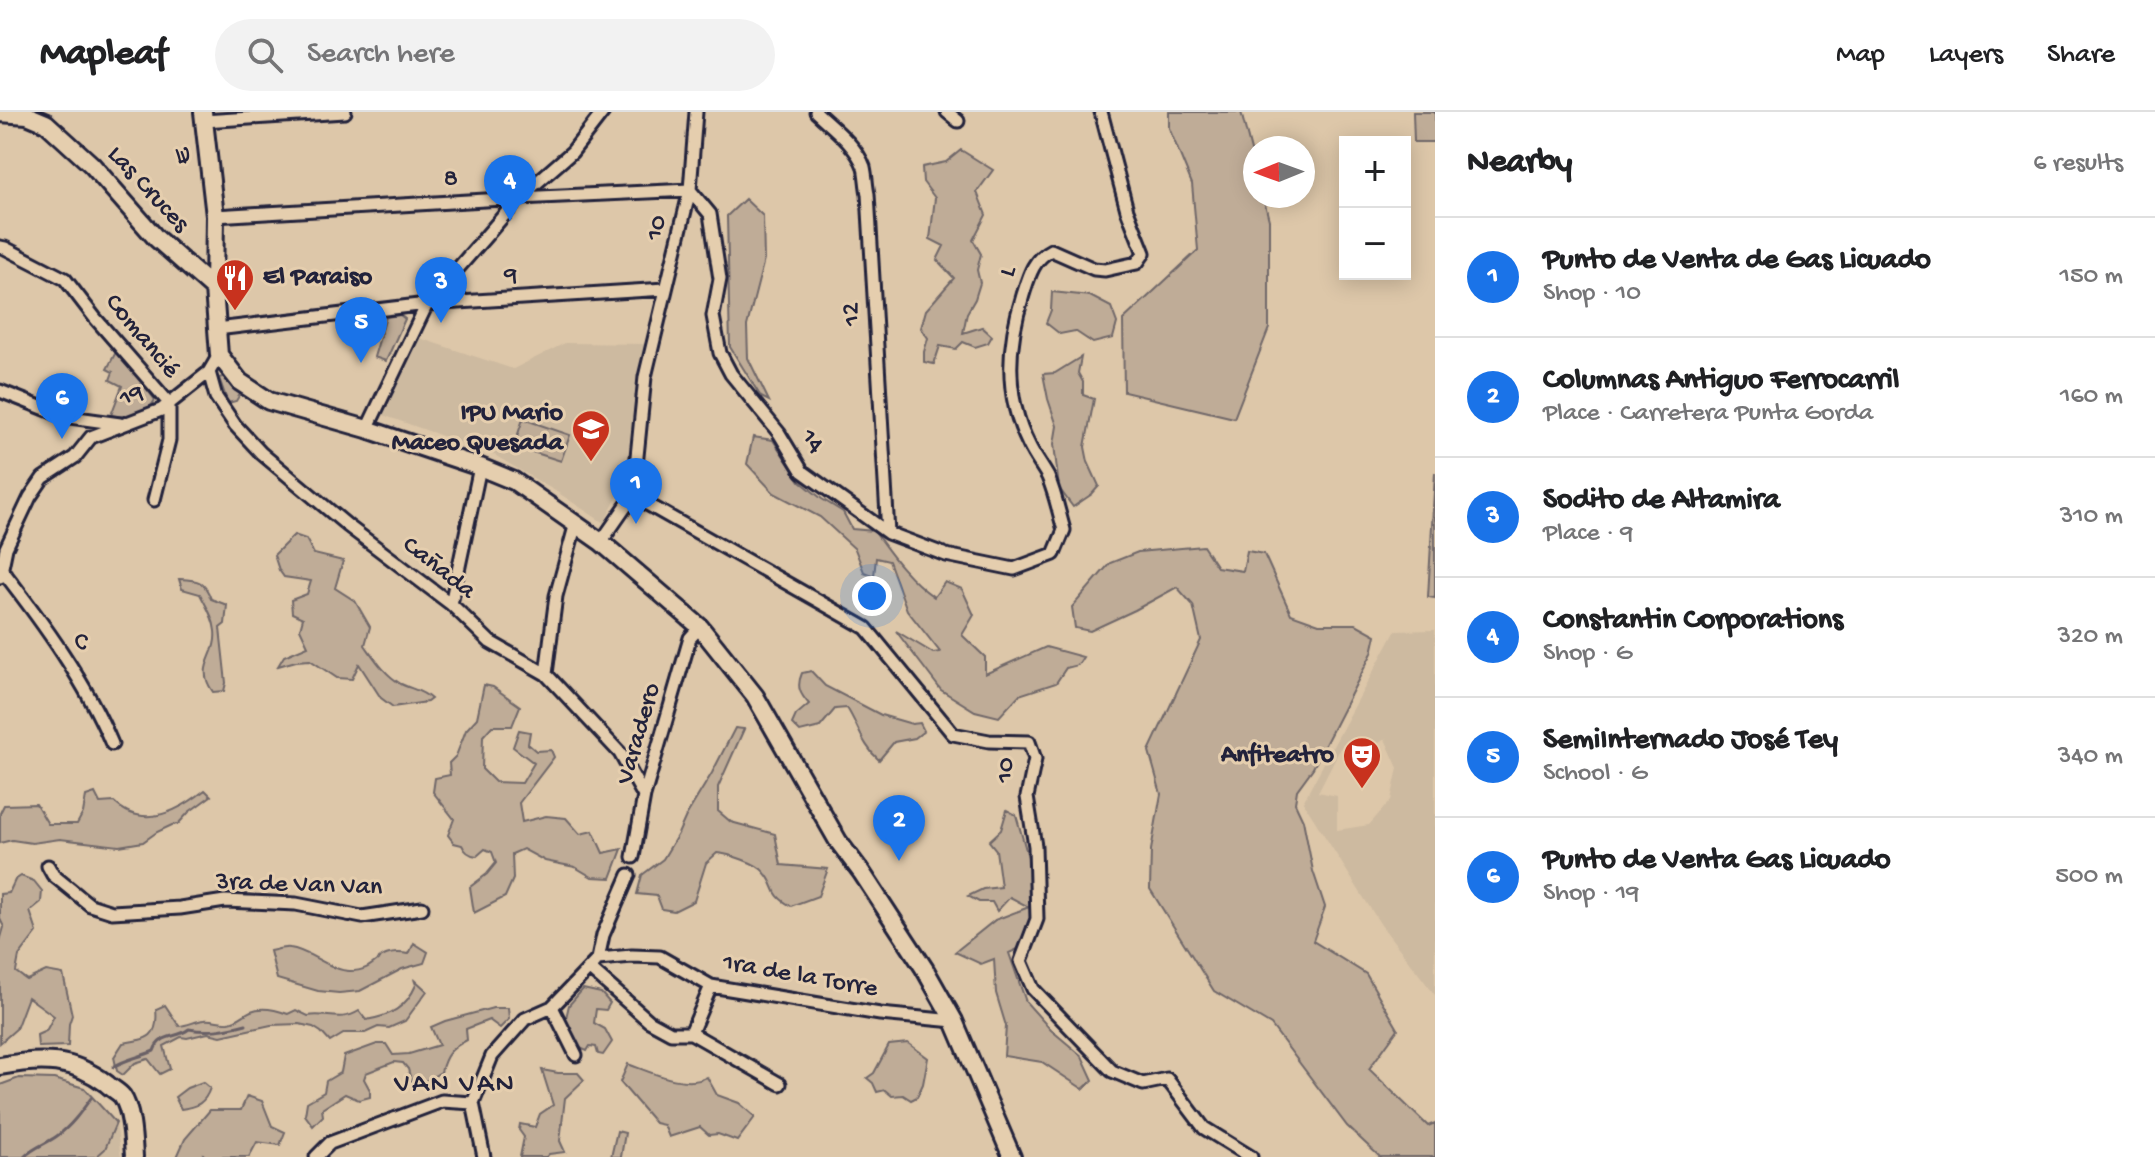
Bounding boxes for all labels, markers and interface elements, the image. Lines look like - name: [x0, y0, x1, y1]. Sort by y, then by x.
- search box: [215, 19, 775, 91]
- text: Mapleaf: [40, 33, 167, 77]
- icon: search: [243, 33, 287, 77]
- text: Search here: [307, 38, 455, 73]
- text: Map: [1836, 39, 1885, 72]
- text: Layers: [1929, 39, 2003, 72]
- text: Share: [2047, 39, 2115, 72]
- north arrow: [1243, 136, 1315, 208]
- map controls: [1339, 136, 1411, 280]
- button: +: [1339, 136, 1411, 208]
- street label: Las Cruces: [99, 140, 196, 241]
- text: Nearby: [1467, 144, 1572, 184]
- street label: E: [168, 145, 200, 166]
- text: 6 results: [2033, 149, 2123, 180]
- pin: 4: [484, 155, 536, 221]
- street label: 8: [443, 164, 459, 196]
- button: −: [1339, 208, 1411, 280]
- street label: 10: [640, 212, 676, 245]
- text: Punto de Venta de Gas Licuado: [1543, 244, 1931, 279]
- restaurant icon: El Paraiso: [214, 257, 256, 312]
- pin: 3: [415, 257, 467, 323]
- street label: L: [993, 260, 1026, 282]
- street label: 9: [502, 261, 519, 293]
- text: 1: [1488, 262, 1498, 293]
- text: 150 m: [2059, 262, 2123, 293]
- place label: El Paraiso: [263, 263, 373, 294]
- text: Shop · 10: [1543, 279, 1641, 310]
- street label: Comancié: [97, 288, 186, 386]
- pin: 5: [335, 297, 387, 363]
- street label: 12: [837, 301, 869, 328]
- text: Columnas Antiguo Ferrocarril: [1543, 364, 1899, 399]
- pin: 6: [36, 373, 88, 439]
- street label: 19: [115, 378, 149, 416]
- text: 2: [1487, 382, 1499, 413]
- text: 160 m: [2060, 382, 2123, 413]
- place label: IPU Mario Maceo Quesada: [392, 399, 565, 460]
- text: Place · Carretera Punta Gorda: [1543, 399, 1873, 430]
- school or university icon: IPU Mario Maceo Quesada: [570, 408, 612, 463]
- street label: 14: [791, 423, 830, 460]
- pin: 1: [610, 458, 662, 524]
- text: Sodito de Altamira: [1543, 484, 1780, 519]
- text: 3: [1486, 502, 1500, 533]
- text: 310 m: [2060, 502, 2123, 533]
- text: Place · 9: [1543, 519, 1633, 550]
- street label: Cañada: [395, 531, 482, 608]
- your location: [852, 576, 892, 616]
- text: Constantin Corporations: [1543, 604, 1843, 639]
- text: 4: [1487, 622, 1499, 653]
- text: 320 m: [2057, 622, 2123, 653]
- street label: C: [63, 627, 98, 658]
- text: Shop · G: [1543, 639, 1632, 670]
- street label: Varadero: [611, 680, 669, 789]
- text: SemiInternado José Tey: [1543, 724, 1838, 759]
- theatre icon: Anfiteatro: [1341, 735, 1383, 790]
- place label: Anfiteatro: [1220, 741, 1334, 772]
- text: 5: [1486, 742, 1500, 773]
- text: 340 m: [2058, 742, 2123, 773]
- street label: 10: [991, 756, 1023, 785]
- text: School · G: [1543, 759, 1647, 790]
- pin: 2: [873, 795, 925, 861]
- text: Punto de Venta Gas Licuado: [1543, 844, 1891, 879]
- text: 6: [1486, 862, 1500, 893]
- text: 500 m: [2055, 862, 2123, 893]
- street label: 3ra de Van Van: [214, 868, 384, 904]
- text: Shop · 19: [1543, 879, 1639, 910]
- street label: 1ra de la Torre: [719, 948, 880, 1006]
- district label: VAN VAN: [393, 1069, 516, 1102]

